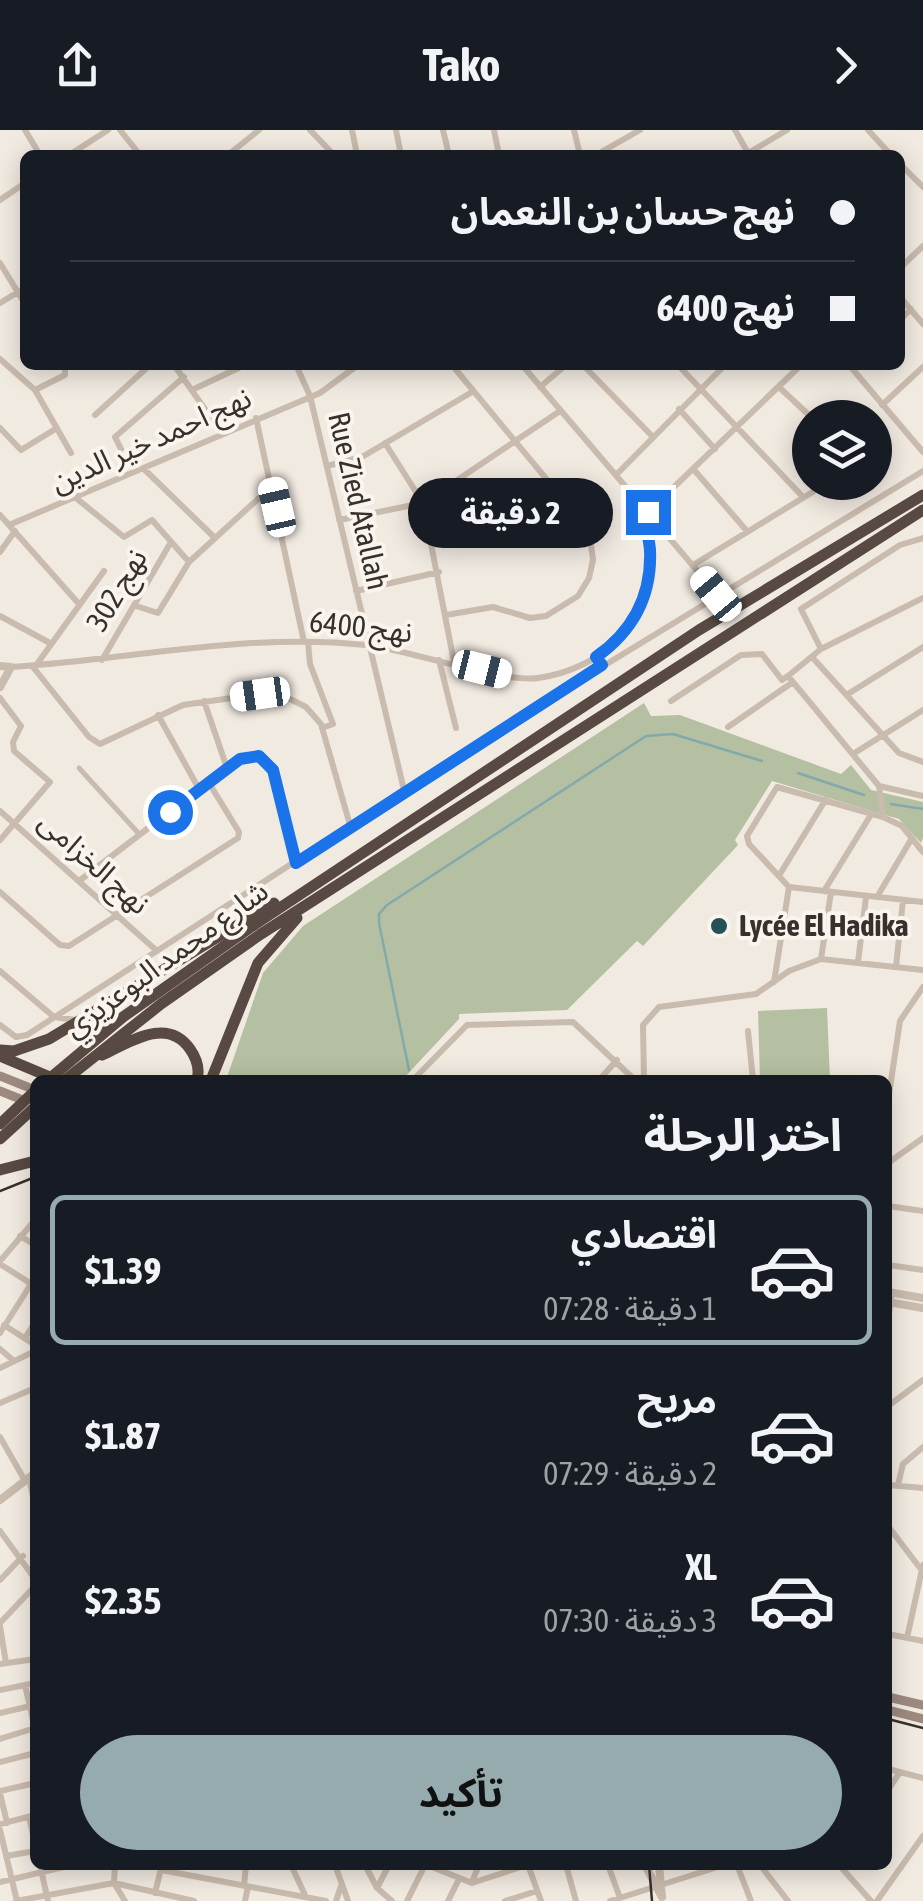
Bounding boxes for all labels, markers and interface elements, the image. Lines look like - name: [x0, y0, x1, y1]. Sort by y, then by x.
- icon: share: [50, 38, 105, 93]
- icon: forward: [818, 38, 873, 93]
- text: Tako: [423, 39, 500, 91]
- text: نهج حسان بن النعمان: [451, 190, 795, 233]
- text: نهج 6400: [657, 286, 795, 329]
- street label: نهج احمد خير الدين: [45, 380, 258, 504]
- map controls: [792, 400, 892, 500]
- button: layers: [792, 400, 892, 500]
- street label: Rue Zied Atallah: [322, 409, 396, 593]
- car: [256, 474, 298, 540]
- callout: 2 دقيقة: [408, 477, 613, 547]
- route end: [626, 490, 671, 535]
- text: 2 دقيقة: [461, 494, 560, 531]
- street label: نهج 302: [79, 542, 158, 640]
- car: [685, 561, 747, 627]
- street label: نهج 6400: [307, 604, 414, 654]
- car: [449, 647, 515, 691]
- car: [228, 675, 292, 713]
- route start: [148, 790, 193, 835]
- street label: نهج الخزامى: [28, 804, 157, 925]
- street label: شارع محمد البوعزيزي: [57, 873, 278, 1049]
- place label: Lycée El Hadika: [739, 908, 909, 942]
- marker: Lycée El Hadika: [708, 915, 730, 937]
- text: اختر الرحلة: [644, 1109, 842, 1161]
- text: اقتصادي: [571, 1213, 717, 1256]
- icon: car: [747, 1225, 837, 1315]
- text: $1.39: [85, 1249, 161, 1292]
- text: 1 دقيقة · 07:28: [543, 1290, 717, 1327]
- text: مريح: [637, 1378, 717, 1421]
- icon: car: [747, 1390, 837, 1480]
- text: $1.87: [85, 1414, 161, 1457]
- text: 2 دقيقة · 07:29: [543, 1455, 717, 1492]
- text: XL: [685, 1545, 717, 1588]
- icon: car: [747, 1555, 837, 1645]
- text: $2.35: [85, 1579, 161, 1622]
- text: 3 دقيقة · 07:30: [543, 1602, 717, 1639]
- button: تأكيد: [80, 1735, 842, 1850]

